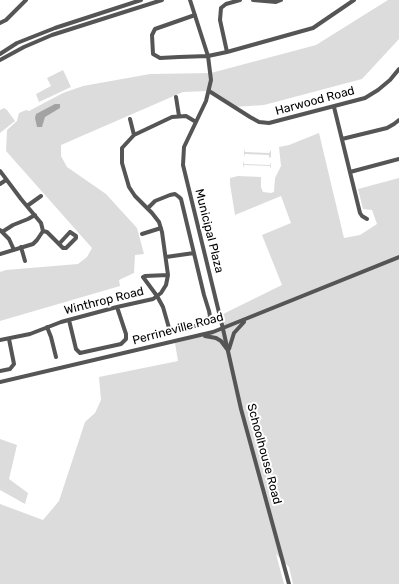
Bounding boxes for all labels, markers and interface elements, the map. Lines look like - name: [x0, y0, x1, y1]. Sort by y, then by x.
- street label: Harwood Road: [274, 83, 356, 119]
- street label: Municipal Plaza: [192, 188, 226, 274]
- street label: Winthrop Road: [63, 284, 145, 318]
- street label: Perrineville Road: [131, 310, 225, 348]
- street label: Schoolhouse Road: [244, 402, 284, 506]

